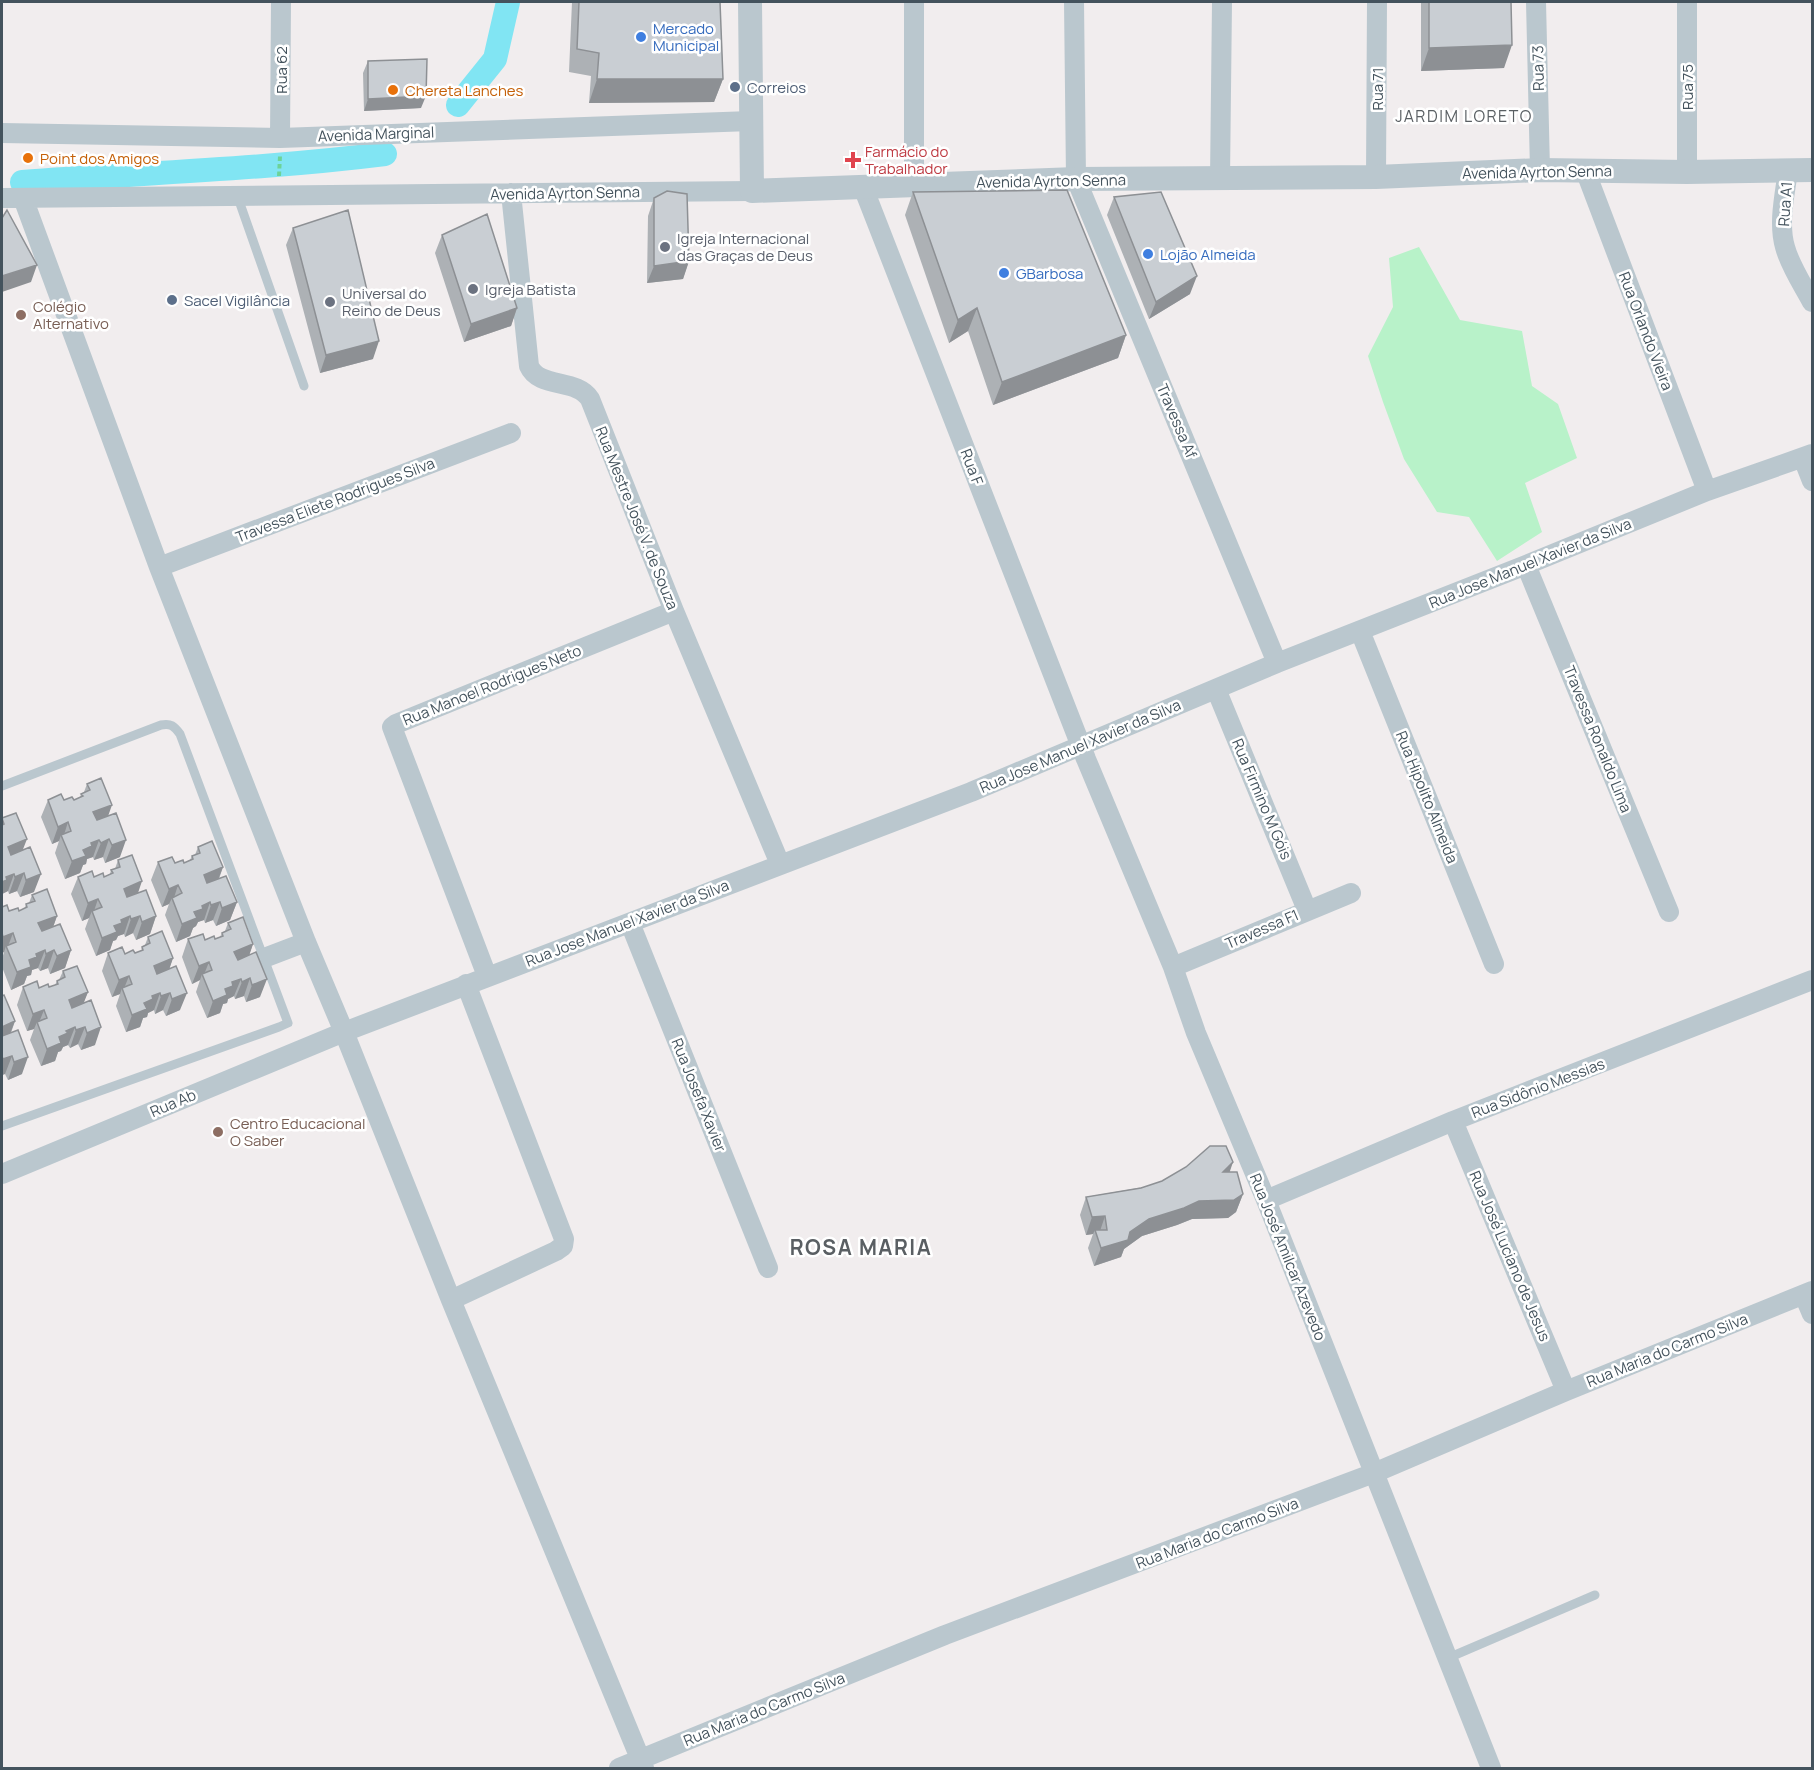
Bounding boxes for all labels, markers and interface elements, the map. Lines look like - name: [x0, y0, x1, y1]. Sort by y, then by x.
- place label: Mercado Municipal: [653, 18, 719, 56]
- marker: Mercado Municipal: [634, 30, 648, 44]
- street label: Rua 73: [1527, 45, 1549, 91]
- street label: Rua 62: [271, 46, 292, 94]
- street label: Rua 75: [1677, 64, 1698, 110]
- street label: Rua 71: [1367, 67, 1388, 111]
- place label: Correios: [747, 77, 806, 98]
- place label: Chereta Lanches: [405, 80, 524, 101]
- marker: Correios: [728, 80, 742, 94]
- marker: Chereta Lanches: [386, 83, 400, 97]
- district label: JARDIM LORETO: [1395, 105, 1533, 127]
- street label: Avenida Marginal: [317, 121, 435, 147]
- place label: Farmácio do Trabalhador: [865, 141, 948, 179]
- place label: Point dos Amigos: [40, 148, 159, 169]
- marker: Point dos Amigos: [21, 151, 35, 165]
- marker: Farmácio do Trabalhador: [846, 153, 860, 167]
- street label: Avenida Ayrton Senna: [1462, 160, 1612, 184]
- street label: Avenida Ayrton Senna: [976, 169, 1126, 193]
- street label: Avenida Ayrton Senna: [490, 181, 640, 205]
- street label: Rua A1: [1773, 181, 1797, 227]
- place label: Igreja Internacional das Graças de Deus: [677, 228, 813, 266]
- marker: Igreja Internacional das Graças de Deus: [658, 240, 672, 254]
- place label: Lojão Almeida: [1160, 244, 1256, 265]
- marker: Lojão Almeida: [1141, 247, 1155, 261]
- place label: GBarbosa: [1016, 263, 1083, 284]
- marker: GBarbosa: [997, 266, 1011, 280]
- street label: Rua Orlando Vieira: [1614, 269, 1678, 393]
- place label: Igreja Batista: [485, 279, 576, 300]
- marker: Igreja Batista: [466, 282, 480, 296]
- place label: Universal do Reino de Deus: [342, 283, 441, 321]
- place label: Sacel Vigilância: [184, 290, 290, 311]
- marker: Sacel Vigilância: [165, 293, 179, 307]
- marker: Universal do Reino de Deus: [323, 295, 337, 309]
- place label: Colégio Alternativo: [33, 296, 109, 334]
- marker: Colégio Alternativo: [14, 308, 28, 322]
- street label: Travessa Af: [1152, 381, 1202, 462]
- street label: Rua Mestre José V. de Souza: [591, 423, 683, 613]
- street label: Rua F: [956, 446, 989, 489]
- street label: Travessa Eliete Rodrigues Silva: [232, 452, 438, 548]
- street label: Rua Jose Manuel Xavier da Silva: [1426, 513, 1634, 613]
- street label: Rua Manoel Rodrigues Neto: [400, 639, 585, 730]
- street label: Travessa Ronaldo Lima: [1559, 662, 1637, 816]
- street label: Rua Jose Manuel Xavier da Silva: [976, 694, 1184, 798]
- street label: Rua Hipolito Almeida: [1391, 728, 1463, 866]
- street label: Rua Firmino M Góis: [1227, 735, 1297, 863]
- street label: Rua Jose Manuel Xavier da Silva: [522, 874, 732, 972]
- street label: Travessa F1: [1222, 904, 1302, 954]
- street label: Rua Josefa Xavier: [667, 1035, 732, 1156]
- street label: Rua Sidônio Messias: [1468, 1053, 1608, 1123]
- street label: Rua Ab: [147, 1084, 199, 1122]
- place label: Centro Educacional O Saber: [230, 1113, 365, 1151]
- marker: Centro Educacional O Saber: [211, 1125, 225, 1139]
- street label: Rua José Luciano de Jesus: [1465, 1168, 1556, 1345]
- street label: Rua José Amilcar Azevedo: [1245, 1170, 1331, 1344]
- district label: ROSA MARIA: [790, 1233, 932, 1261]
- street label: Rua Maria do Carmo Silva: [1583, 1308, 1751, 1392]
- street label: Rua Maria do Carmo Silva: [1133, 1492, 1301, 1574]
- street label: Rua Maria do Carmo Silva: [680, 1667, 848, 1751]

